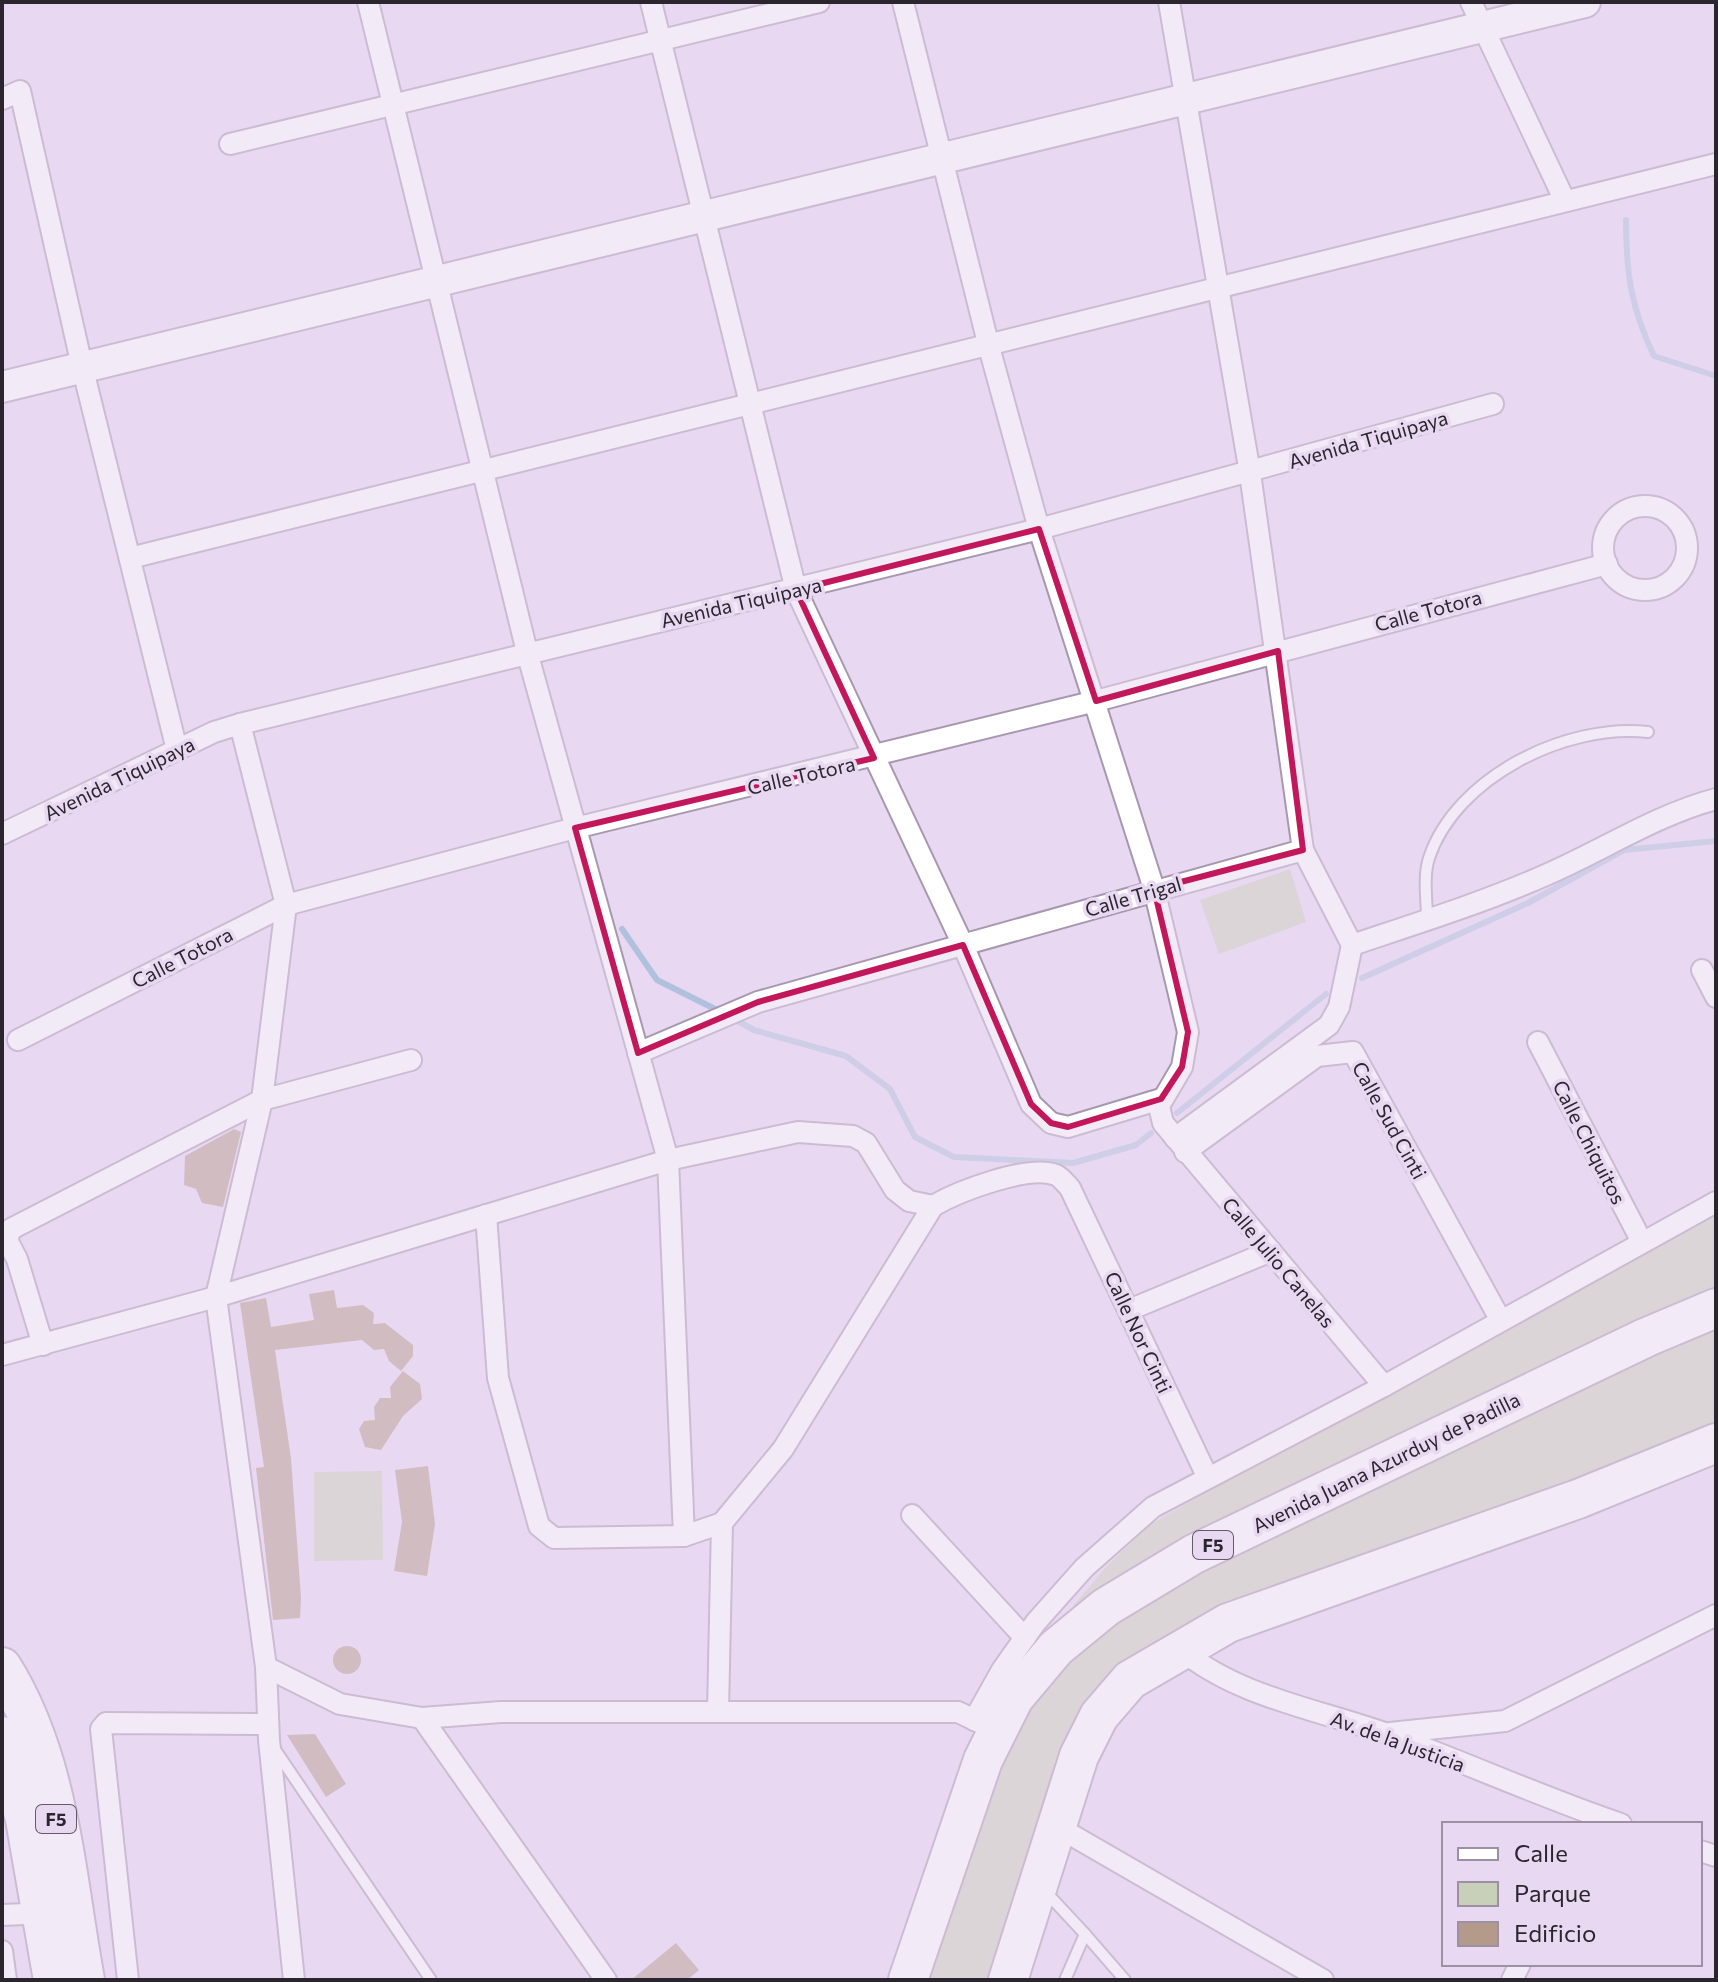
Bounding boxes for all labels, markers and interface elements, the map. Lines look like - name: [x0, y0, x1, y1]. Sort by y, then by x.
- street label: Avenida Tiquipaya: [1286, 405, 1450, 473]
- street label: Avenida Tiquipaya: [658, 572, 824, 632]
- street label: Calle Totora: [1372, 584, 1484, 636]
- street label: Avenida Tiquipaya: [40, 731, 198, 825]
- street label: Calle Totora: [745, 751, 857, 799]
- street label: Calle Trigal: [1082, 871, 1184, 921]
- street label: Calle Totora: [128, 921, 236, 993]
- street label: Calle Sud Cinti: [1348, 1057, 1432, 1183]
- street label: Calle Chiquitos: [1548, 1076, 1632, 1208]
- street label: Calle Julio Canelas: [1218, 1192, 1340, 1332]
- street label: Calle Nor Cinti: [1100, 1267, 1178, 1397]
- street label: Avenida Juana Azurduy de Padilla: [1248, 1387, 1524, 1537]
- road number: F5: [1193, 1531, 1233, 1559]
- street label: Av. de la Justicia: [1328, 1706, 1468, 1776]
- road number: F5: [36, 1805, 76, 1833]
- legend: [1442, 1822, 1702, 1966]
- text: Calle: [1514, 1838, 1568, 1867]
- text: Parque: [1514, 1878, 1591, 1907]
- text: Edificio: [1514, 1918, 1596, 1947]

